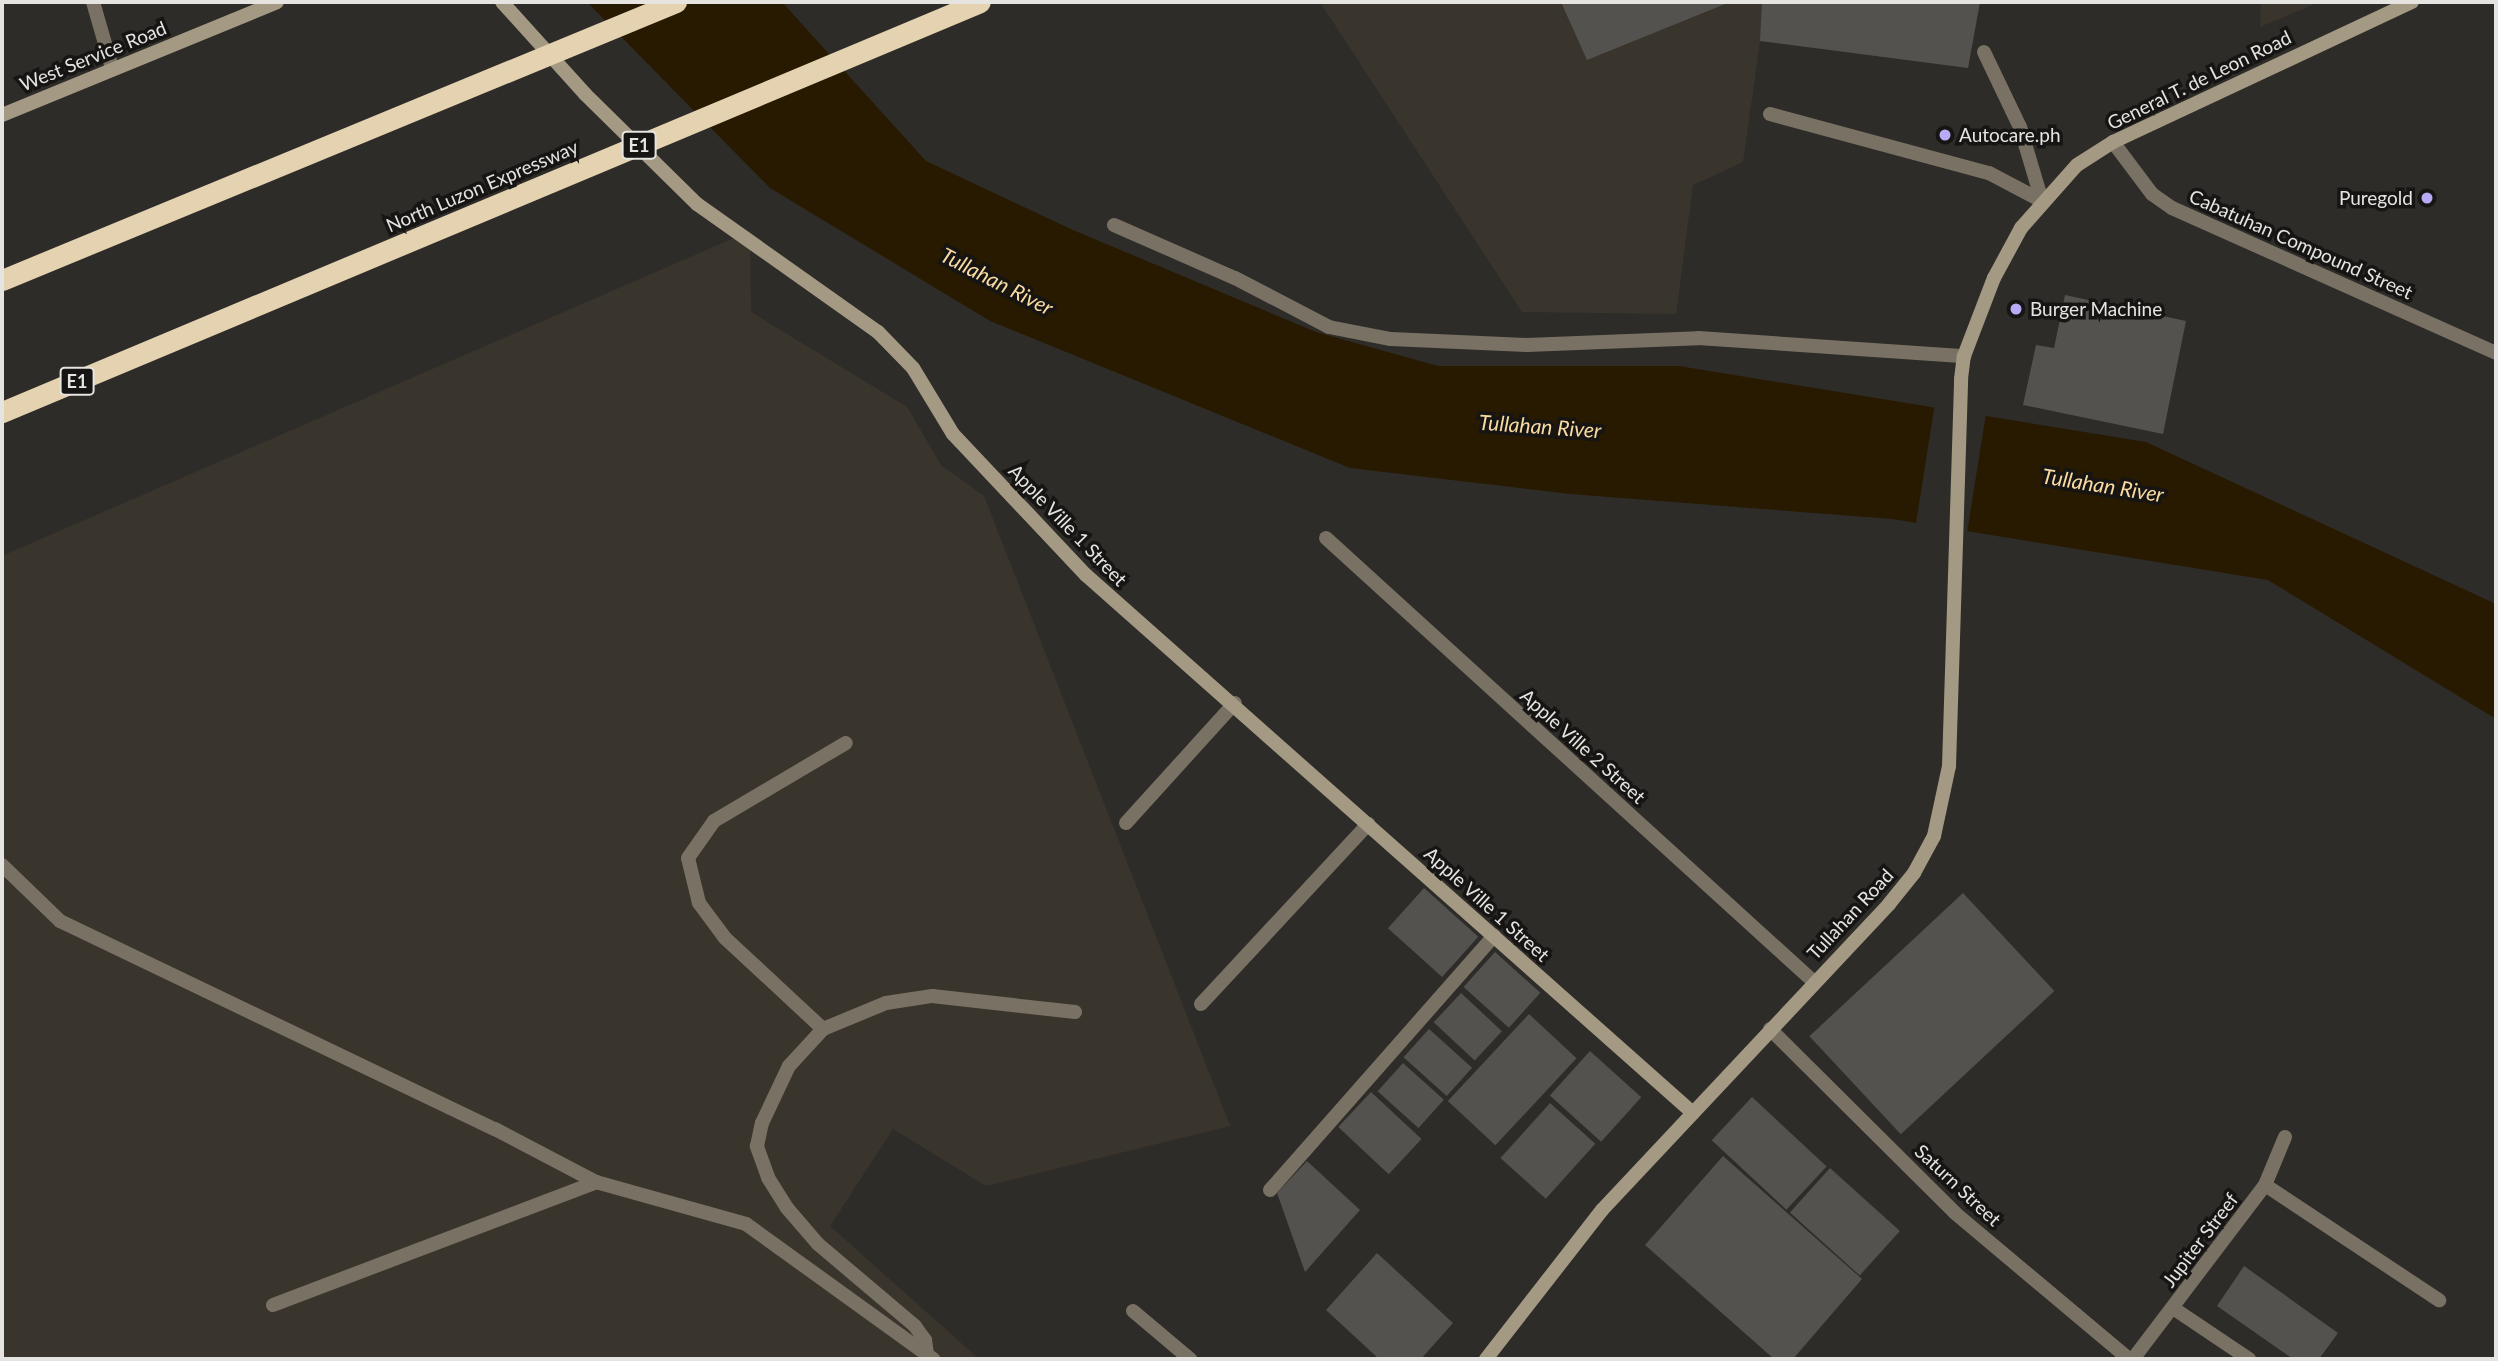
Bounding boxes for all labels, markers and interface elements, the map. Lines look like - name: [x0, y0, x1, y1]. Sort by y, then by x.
- street label: West Service Road: [16, 16, 170, 96]
- street label: General T. de Leon Road: [2103, 25, 2295, 135]
- place label: Autocare.ph: [1959, 124, 2061, 146]
- marker: Autocare.ph: [1937, 127, 1953, 143]
- road number: E1: [622, 130, 656, 160]
- street label: North Luzon Expressway: [382, 135, 582, 237]
- street label: Cabatuhan Compound Street: [2186, 184, 2416, 304]
- place label: Puregold: [2339, 187, 2413, 209]
- marker: Puregold: [2419, 190, 2435, 206]
- water label: Tullahan River: [937, 242, 1057, 320]
- place label: Burger Machine: [2030, 298, 2163, 320]
- marker: Burger Machine: [2008, 301, 2024, 317]
- road number: E1: [60, 366, 94, 396]
- water label: Tullahan River: [1478, 409, 1602, 443]
- street label: Apple Ville 1 Street: [1004, 459, 1132, 591]
- water label: Tullahan River: [2040, 463, 2166, 507]
- street label: Apple Ville 2 Street: [1516, 684, 1650, 808]
- street label: Apple Ville 1 Street: [1420, 842, 1554, 966]
- street label: Tullahan Road: [1802, 864, 1898, 964]
- street label: Saturn Street: [1910, 1139, 2006, 1231]
- street label: Jupiter Streef: [2157, 1188, 2243, 1292]

